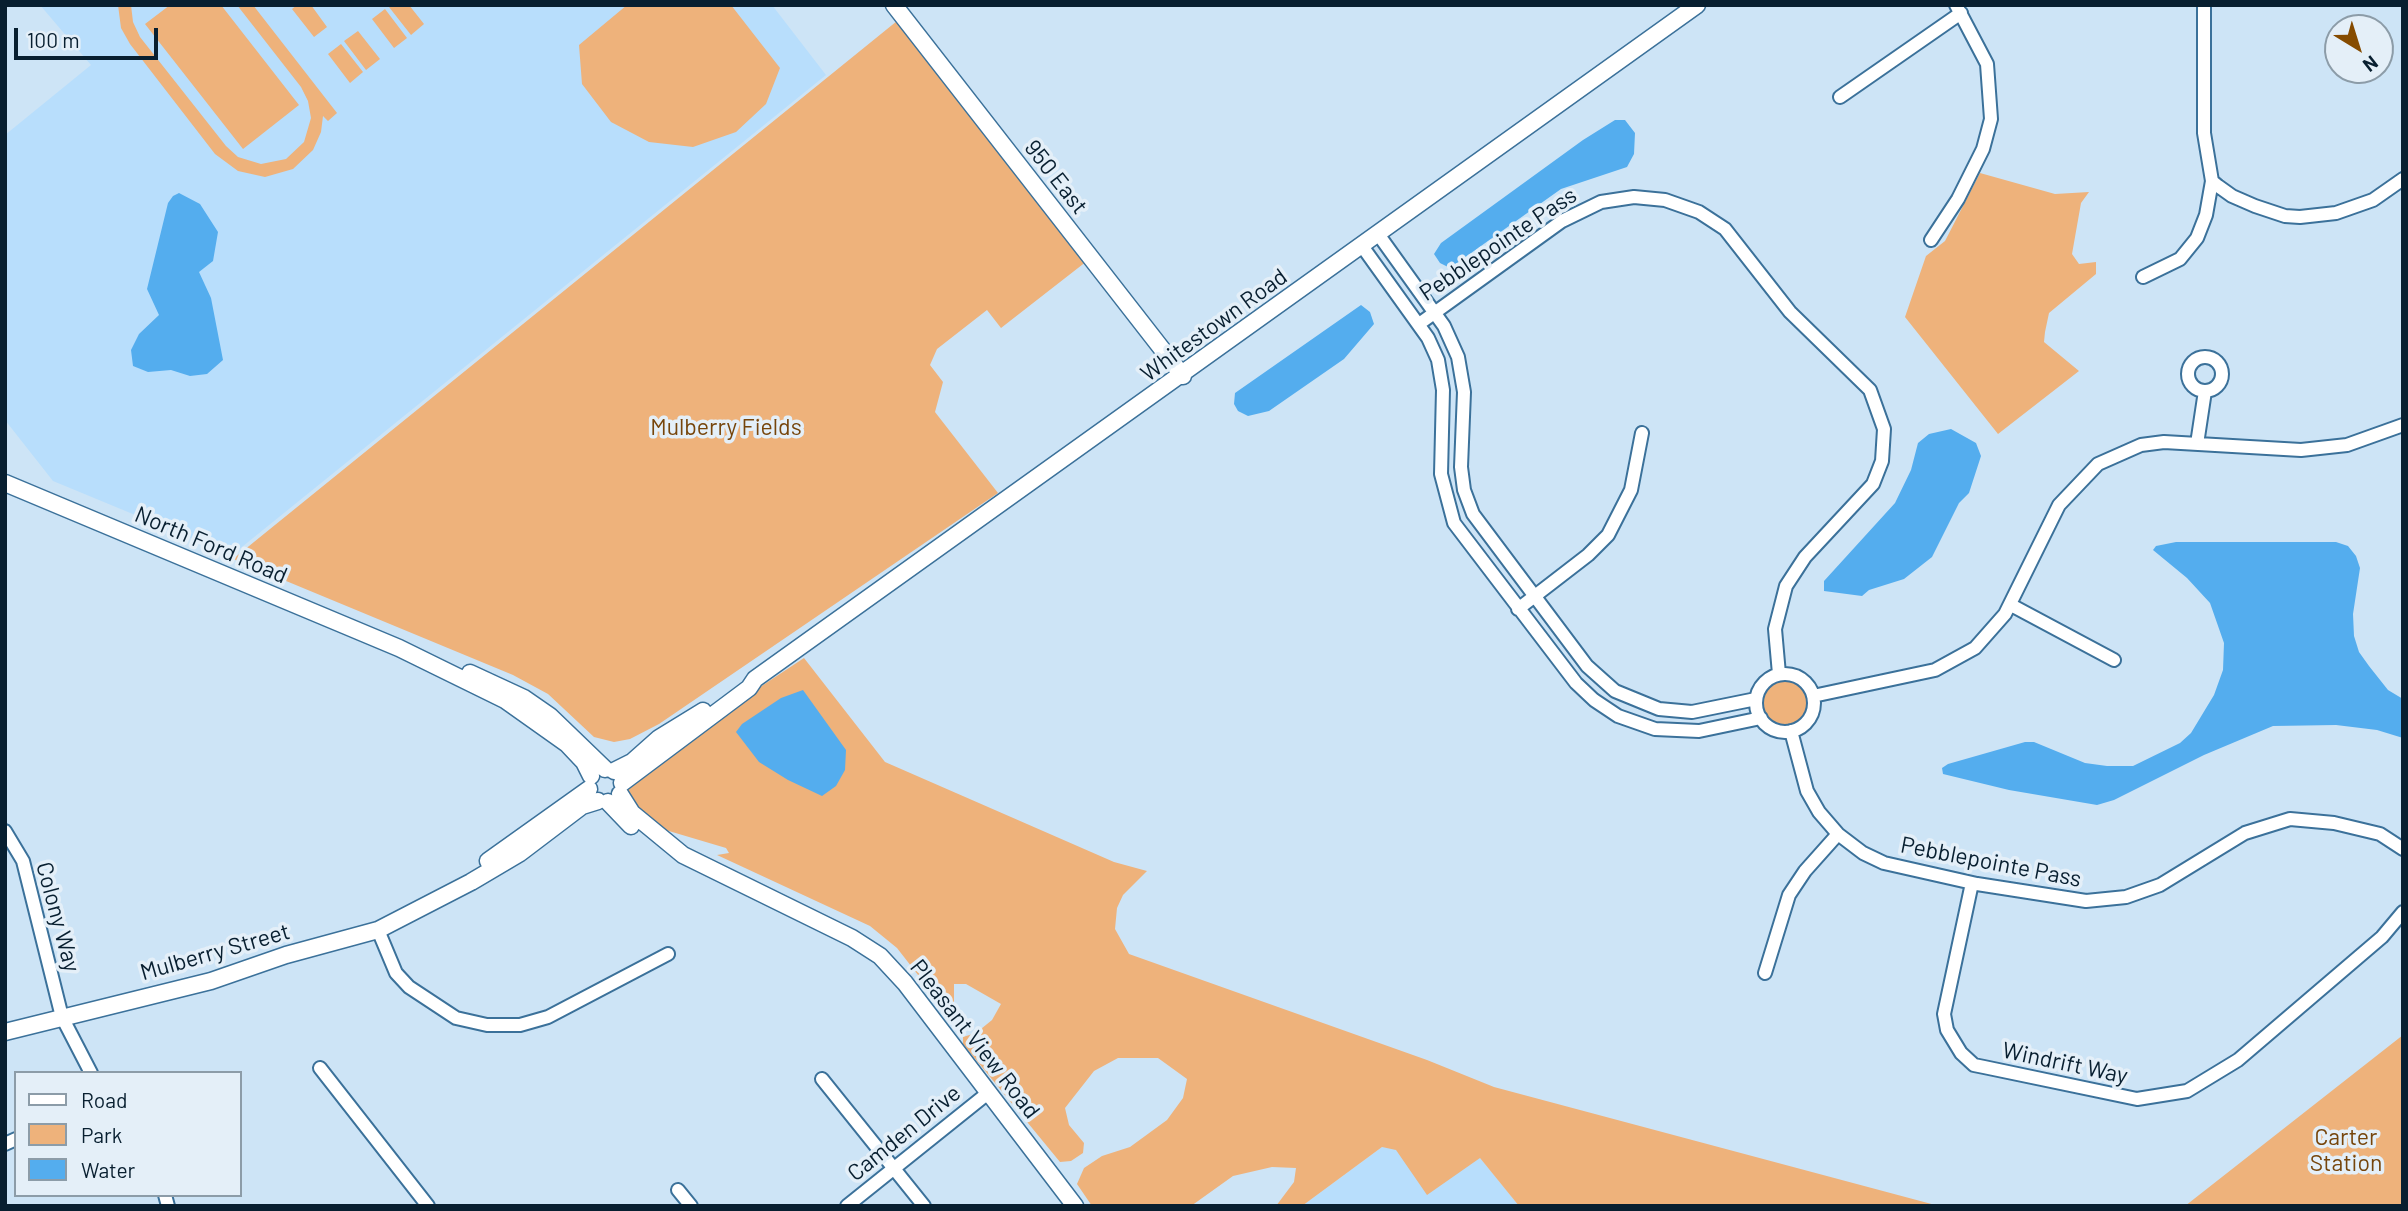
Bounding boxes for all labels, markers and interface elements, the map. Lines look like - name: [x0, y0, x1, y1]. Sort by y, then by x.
- scale bar: [18, 14, 161, 58]
- north arrow: [2324, 14, 2394, 84]
- text: 100 m: [27, 27, 80, 52]
- text: N: [2359, 51, 2383, 77]
- street label: 950 East: [1019, 134, 1093, 220]
- street label: Pebblepointe Pass: [1414, 181, 1582, 307]
- street label: Whitestown Road: [1135, 263, 1293, 387]
- park label: Mulberry Fields: [650, 413, 802, 441]
- street label: North Ford Road: [131, 500, 291, 590]
- street label: Pebblepointe Pass: [1898, 831, 2084, 893]
- street label: Colony Way: [30, 859, 86, 975]
- street label: Mulberry Street: [137, 917, 293, 987]
- street label: Pleasant View Road: [904, 954, 1046, 1124]
- street label: Windrift Way: [2000, 1036, 2130, 1090]
- legend: [14, 1071, 242, 1197]
- street label: Camden Drive: [842, 1079, 966, 1187]
- text: Road: [81, 1087, 127, 1112]
- text: Park: [81, 1122, 122, 1147]
- park label: Carter Station: [2310, 1123, 2382, 1177]
- text: Water: [81, 1157, 135, 1182]

